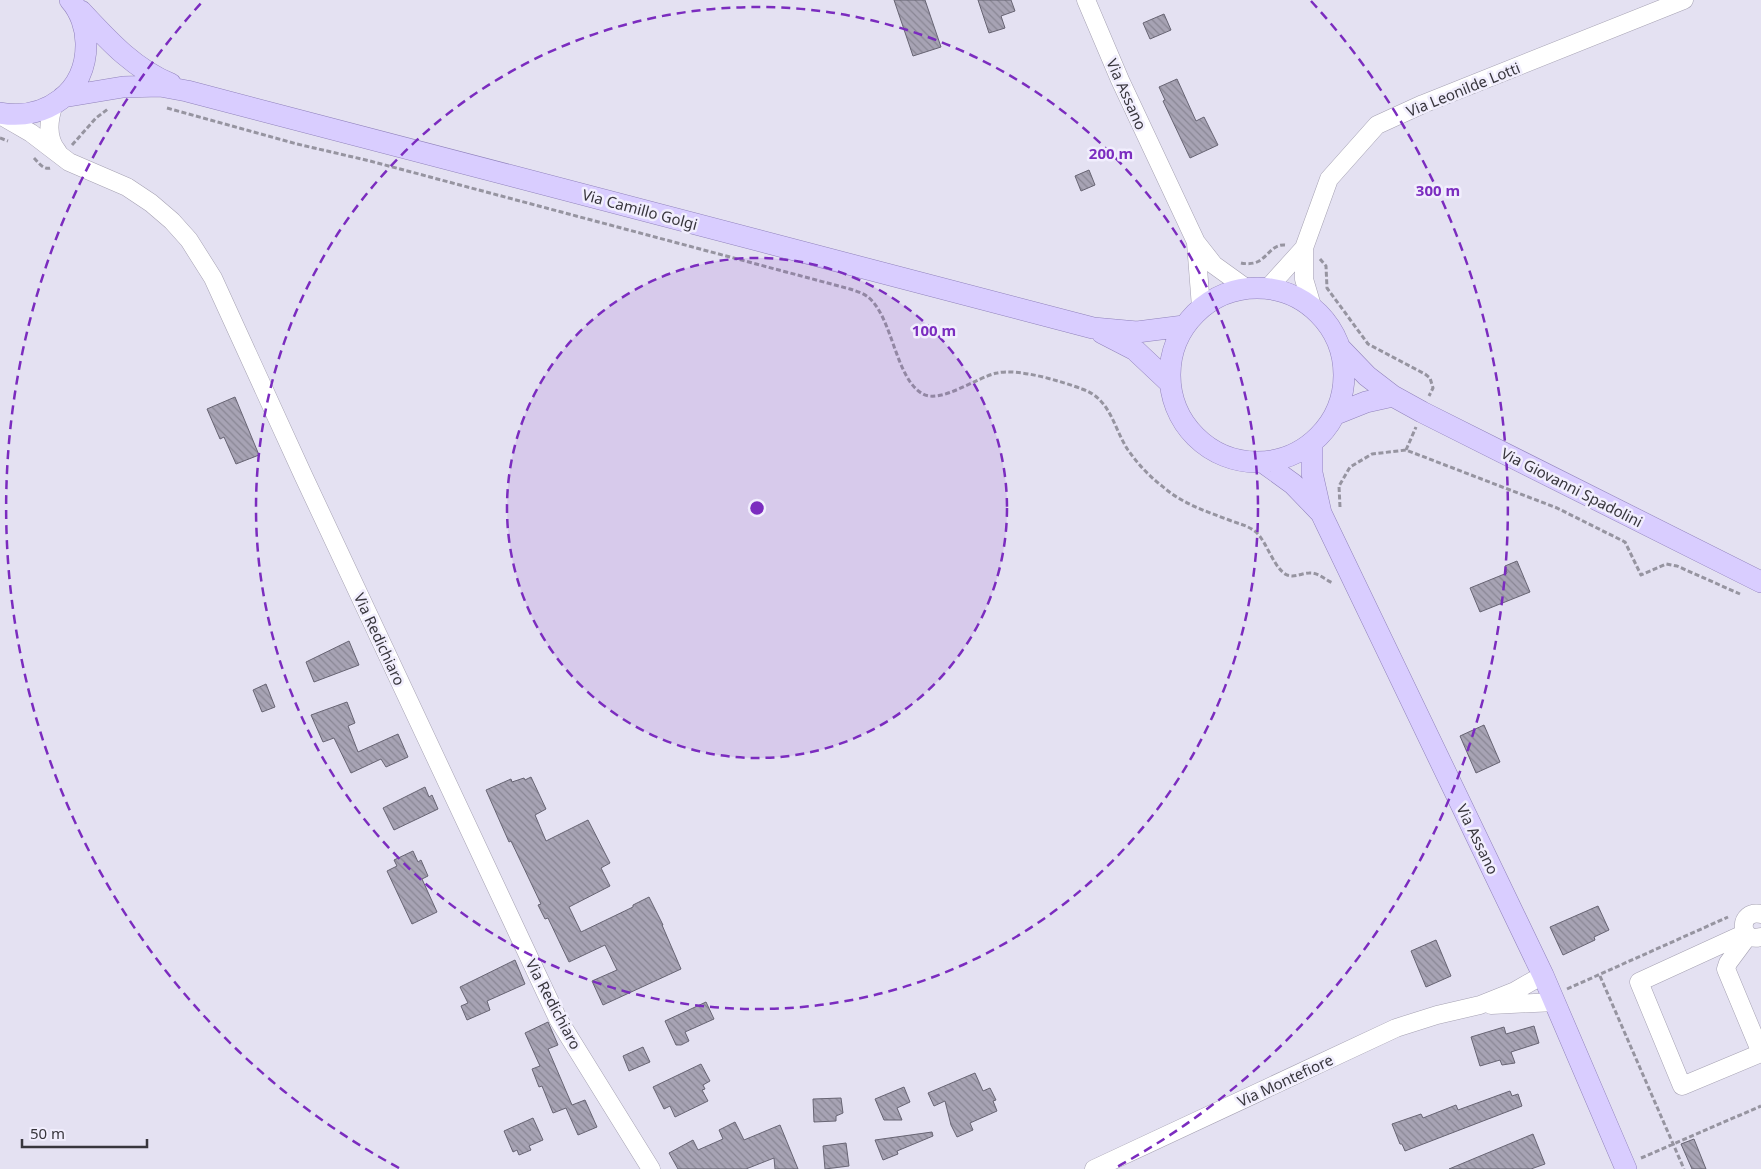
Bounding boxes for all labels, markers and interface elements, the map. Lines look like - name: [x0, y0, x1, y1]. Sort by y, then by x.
- street label: Via Assano: [1102, 55, 1152, 133]
- street label: Via Leonilde Lotti: [1403, 57, 1523, 121]
- text: 200 m: [1089, 143, 1133, 163]
- text: 300 m: [1416, 180, 1460, 200]
- street label: Via Camillo Golgi: [580, 184, 700, 234]
- text: 100 m: [912, 320, 956, 340]
- street label: Via Giovanni Spadolini: [1498, 443, 1646, 531]
- centre of rings: [748, 499, 766, 517]
- street label: Via Redichiaro: [350, 590, 410, 688]
- street label: Via Assano: [1452, 801, 1504, 877]
- street label: Via Redichiaro: [522, 955, 586, 1053]
- street label: Via Montefiore: [1234, 1049, 1336, 1111]
- scale bar: [22, 1116, 148, 1148]
- text: 50 m: [30, 1123, 65, 1143]

